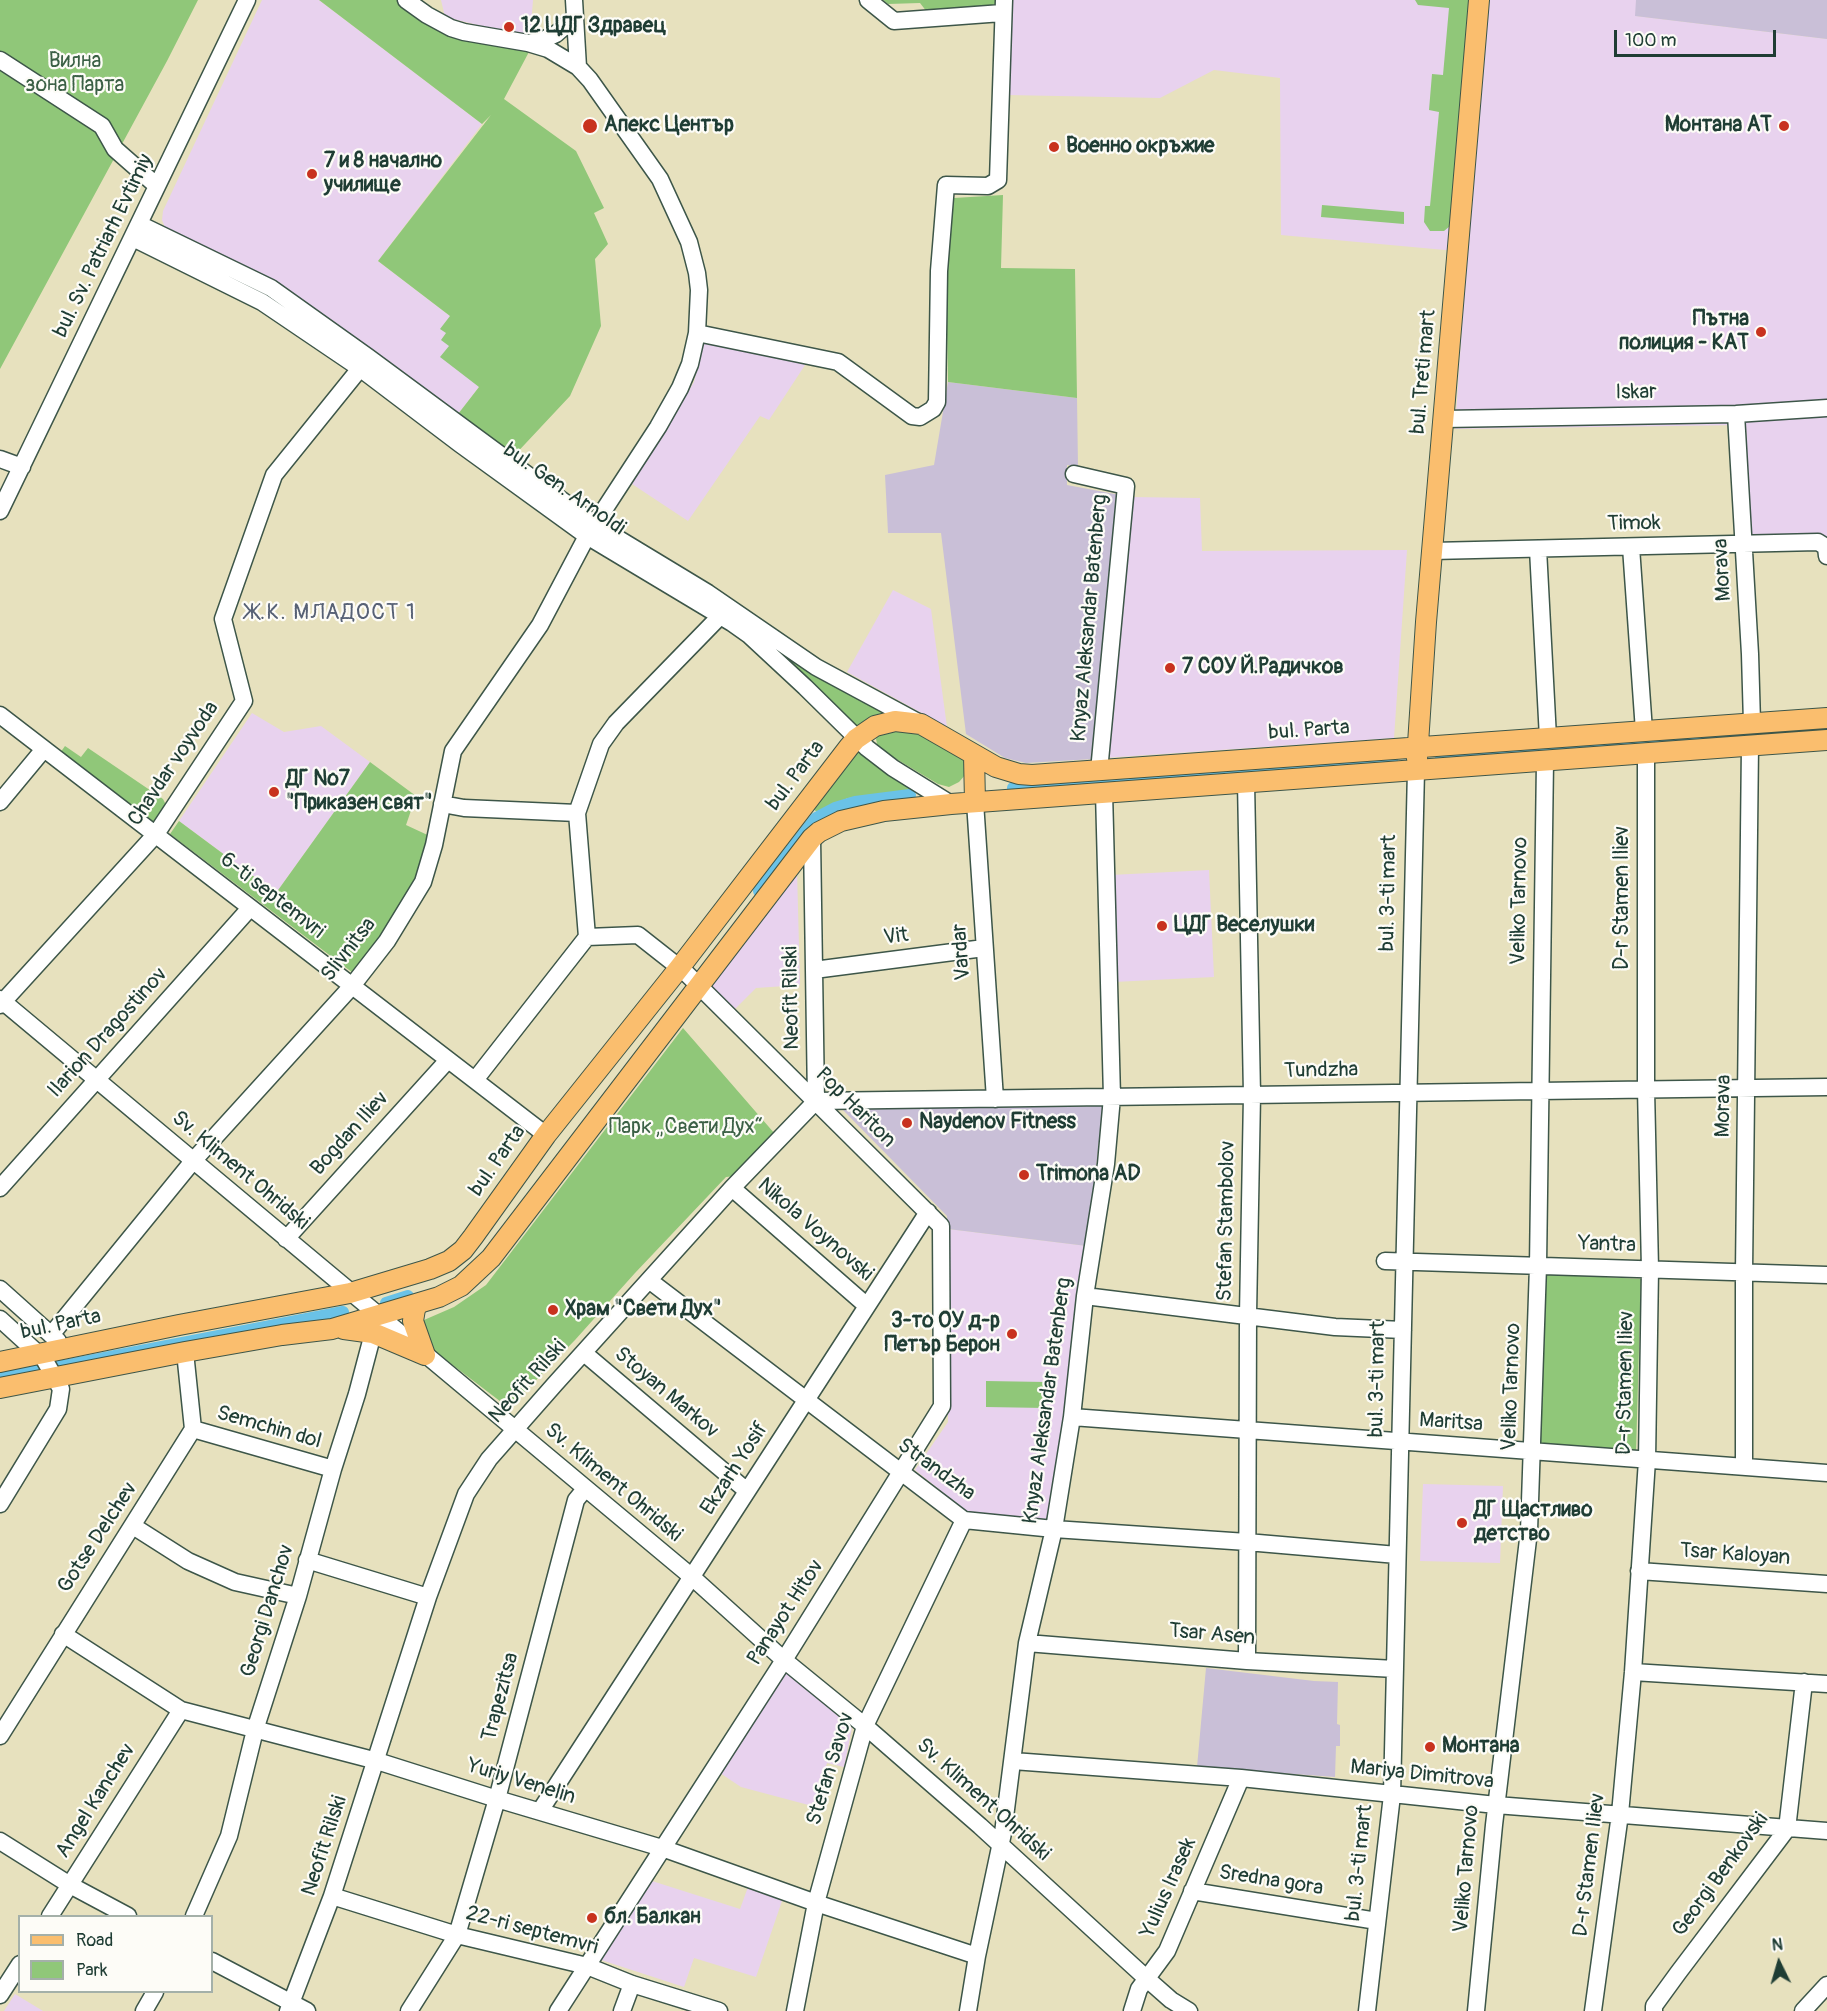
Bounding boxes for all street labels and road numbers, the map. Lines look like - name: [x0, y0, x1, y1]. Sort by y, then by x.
- street label: bul. Sv. Patriarh Evtimiy: [49, 150, 159, 342]
- street label: bul. Treti mart: [1406, 309, 1442, 435]
- street label: Iskar: [1615, 380, 1657, 406]
- street label: bul. Gen. Arnoldi: [498, 438, 630, 542]
- street label: Knyaz Aleksandar Batenberg: [1067, 493, 1113, 743]
- street label: Timok: [1607, 511, 1661, 537]
- street label: Morava: [1709, 538, 1737, 602]
- street label: Chavdar voyvoda: [123, 697, 225, 831]
- street label: bul. Parta: [1268, 716, 1350, 746]
- street label: bul. Parta: [761, 736, 831, 816]
- street label: D-r Stamen Iliev: [1610, 826, 1636, 970]
- street label: bul. 3-ti mart: [1375, 834, 1403, 952]
- street label: Veliko Tarnovo: [1506, 837, 1534, 965]
- street label: 6-ti septemvri: [215, 847, 329, 945]
- street label: Slivnitsa: [316, 913, 382, 987]
- street label: Vit: [882, 923, 910, 951]
- street label: Vardar: [947, 923, 977, 981]
- street label: Neofit Rilski: [778, 946, 806, 1050]
- street label: Ilarion Dragostinov: [43, 963, 173, 1103]
- street label: Tundzha: [1284, 1058, 1358, 1084]
- street label: Pop Hariton: [810, 1063, 900, 1153]
- street label: Morava: [1711, 1074, 1737, 1138]
- street label: Bogdan Iliev: [306, 1087, 394, 1181]
- street label: Sv. Kliment Ohridski: [166, 1106, 314, 1236]
- street label: bul. Parta: [464, 1120, 532, 1202]
- street label: Stefan Stambolov: [1213, 1140, 1241, 1302]
- street label: Nikola Voynovski: [752, 1173, 878, 1287]
- street label: Yantra: [1578, 1231, 1636, 1259]
- street label: Knyaz Aleksandar Batenberg: [1018, 1276, 1078, 1526]
- street label: bul. Parta: [19, 1304, 103, 1346]
- street label: D-r Stamen Iliev: [1612, 1311, 1640, 1455]
- street label: bul. 3-ti mart: [1364, 1320, 1392, 1438]
- street label: Veliko Tarnovo: [1497, 1322, 1527, 1452]
- street label: Neofit Rilski: [484, 1335, 572, 1429]
- street label: Stoyan Markov: [609, 1342, 723, 1444]
- street label: Semchin dol: [214, 1401, 324, 1455]
- street label: Maritsa: [1418, 1408, 1484, 1438]
- street label: Sv. Kliment Ohridski: [539, 1418, 687, 1548]
- street label: Ekzarh Yosif: [696, 1418, 774, 1520]
- street label: Strandzha: [892, 1433, 980, 1507]
- street label: Gotse Delchev: [53, 1478, 143, 1598]
- street label: Tsar Kaloyan: [1679, 1539, 1791, 1571]
- street label: Georgi Danchov: [236, 1542, 300, 1680]
- street label: Panayot Hitov: [742, 1555, 830, 1671]
- street label: Tsar Asen: [1168, 1619, 1256, 1651]
- street label: Trapezitsa: [477, 1650, 525, 1744]
- street label: Stefan Savov: [802, 1710, 860, 1828]
- street label: Sv. Kliment Ohridski: [911, 1733, 1055, 1867]
- street label: Angel Kanchev: [51, 1739, 141, 1863]
- street label: Yuriy Venelin: [464, 1754, 578, 1810]
- street label: Mariya Dimitrova: [1349, 1755, 1495, 1795]
- street label: D-r Stamen Iliev: [1569, 1792, 1611, 1938]
- street label: Neofit Rilski: [297, 1793, 353, 1899]
- street label: bul. 3-ti mart: [1341, 1804, 1379, 1922]
- street label: Veliko Tarnovo: [1449, 1804, 1485, 1934]
- street label: Georgi Benkovski: [1668, 1808, 1774, 1942]
- street label: Yulius Irasek: [1136, 1834, 1202, 1942]
- street label: Sredna gora: [1217, 1860, 1325, 1902]
- street label: 22-ri septemvri: [463, 1901, 601, 1961]

